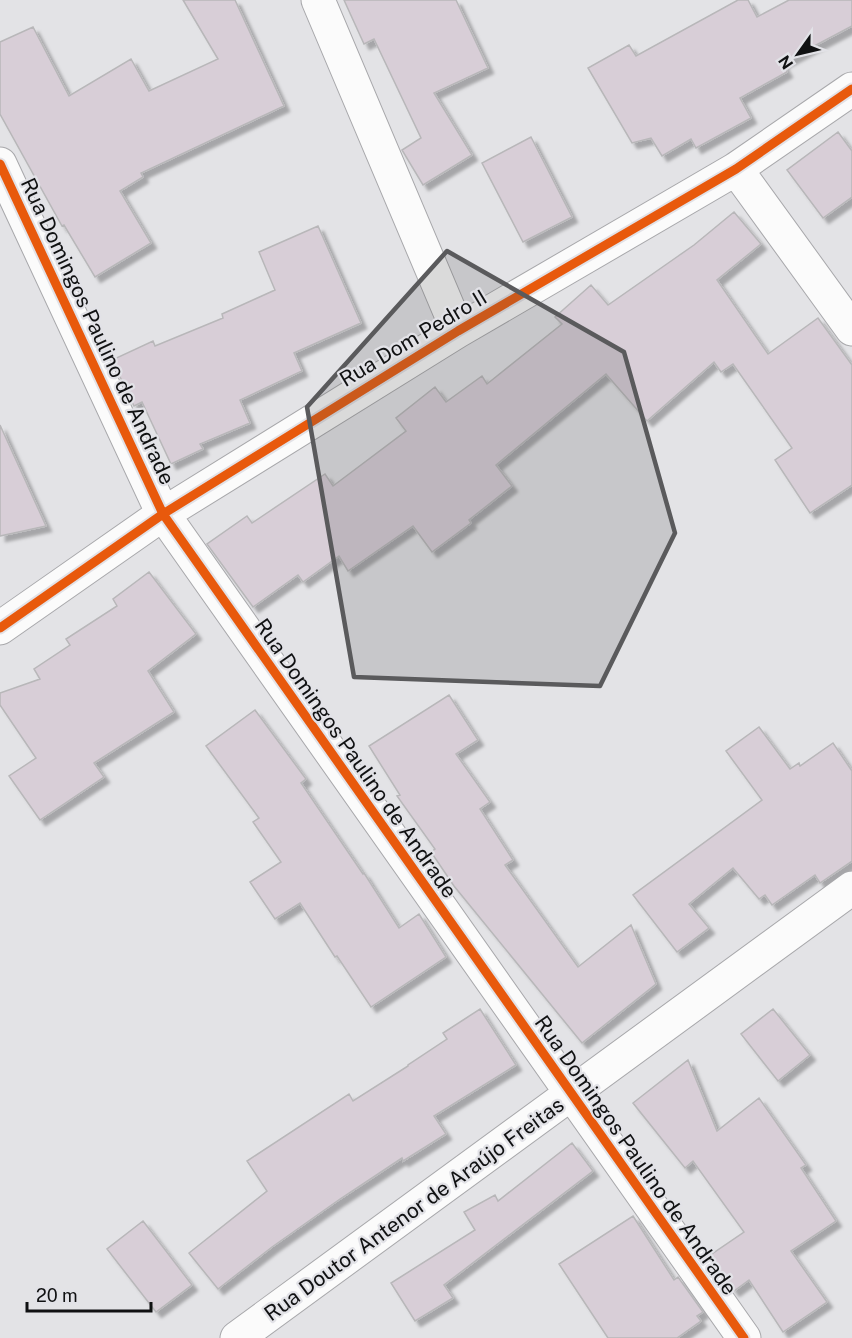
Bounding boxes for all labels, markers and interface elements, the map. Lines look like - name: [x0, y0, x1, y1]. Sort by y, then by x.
- north arrow: [768, 24, 828, 84]
- text: N: [775, 52, 797, 73]
- street label: Rua Domingos Paulino de Andrade: [16, 174, 180, 488]
- street label: Rua Dom Pedro II: [335, 284, 491, 392]
- street label: Rua Domingos Paulino de Andrade: [250, 613, 462, 903]
- street label: Rua Domingos Paulino de Andrade: [530, 1010, 742, 1300]
- street label: Rua Doutor Antenor de Araújo Freitas: [259, 1092, 569, 1326]
- scale bar: [27, 1275, 152, 1313]
- text: 20 m: [36, 1285, 78, 1306]

